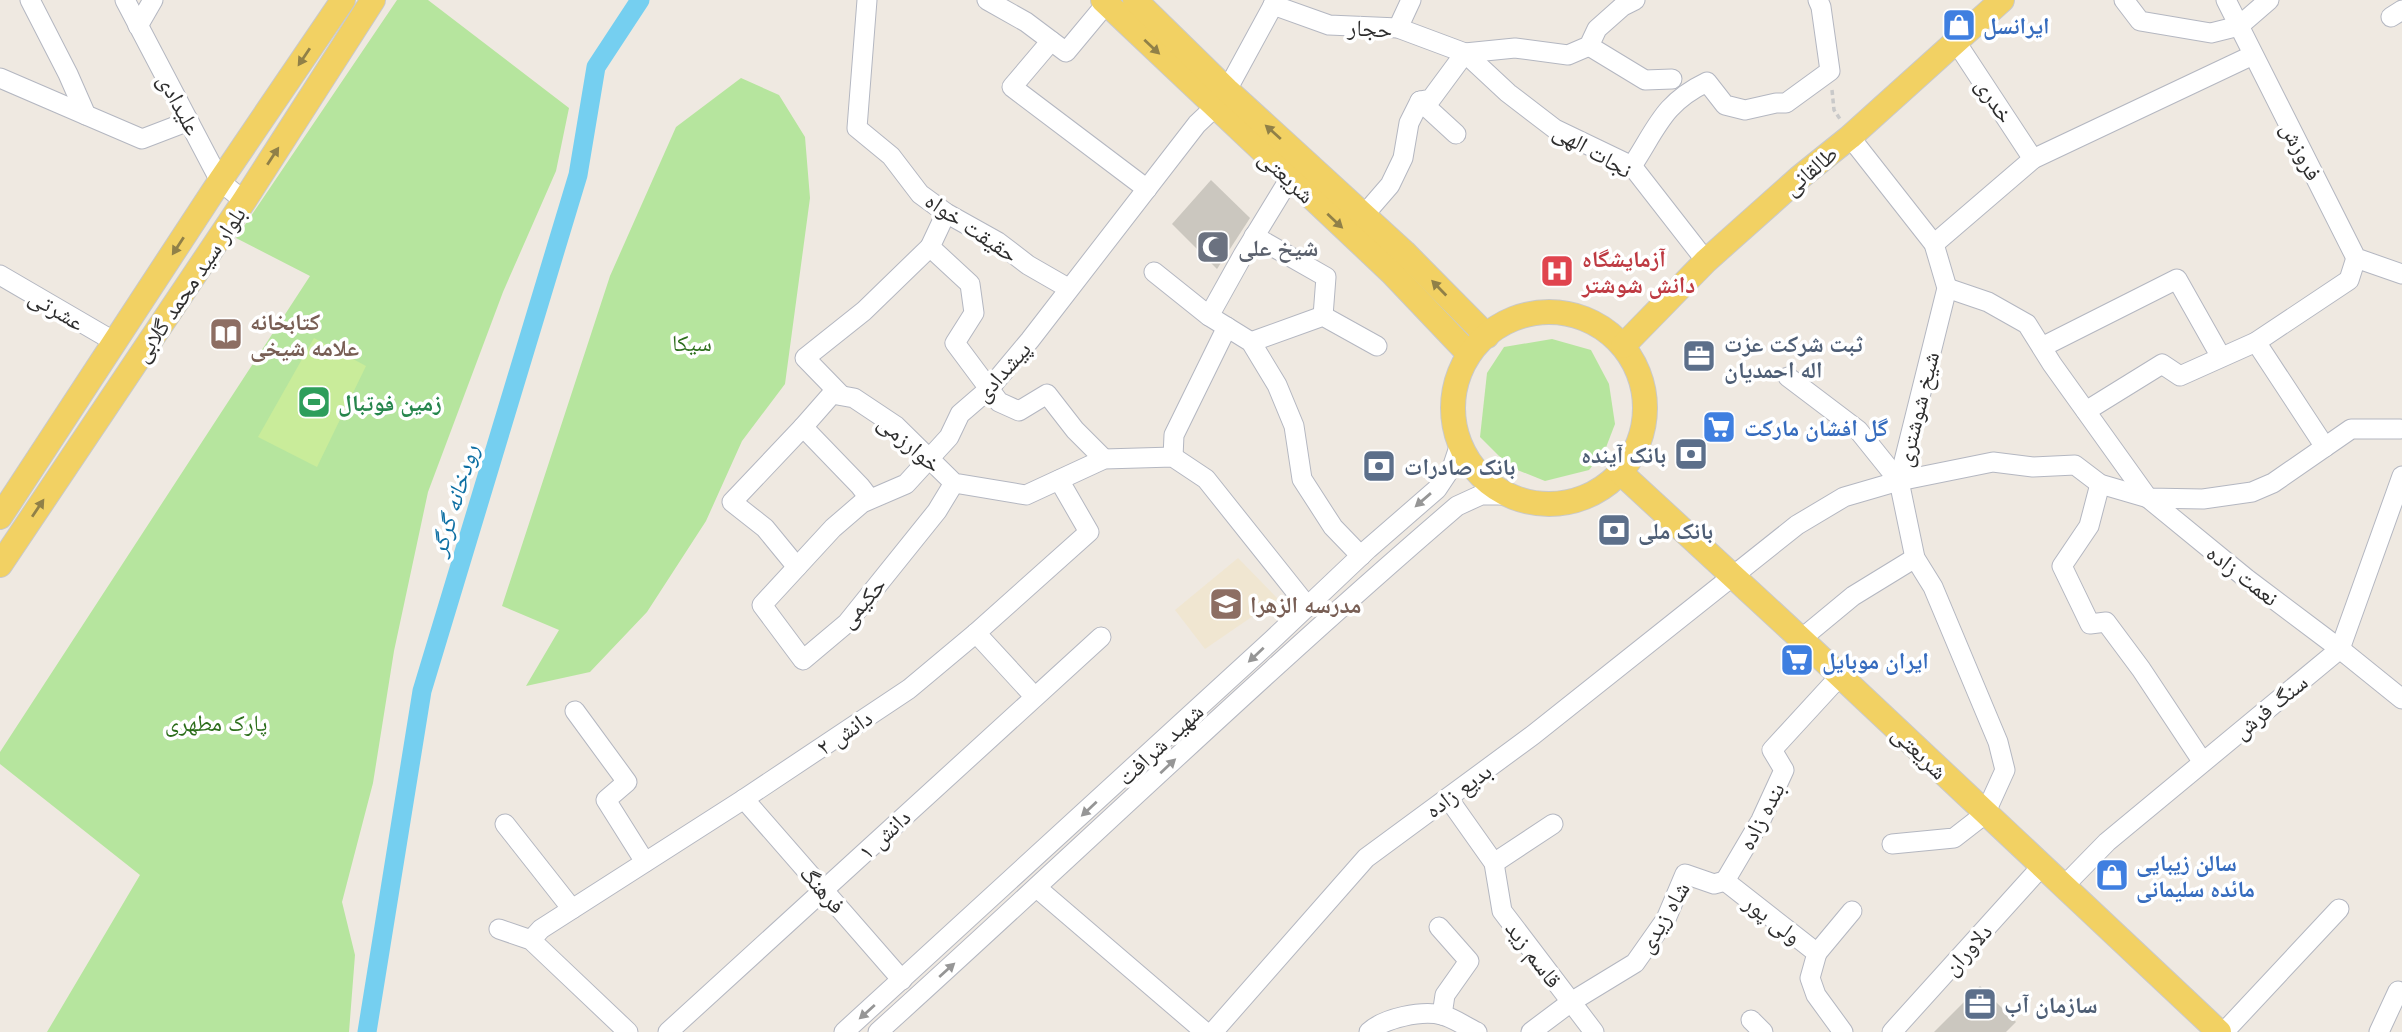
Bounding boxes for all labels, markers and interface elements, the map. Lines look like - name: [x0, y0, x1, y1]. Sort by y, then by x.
- shop icon: ایرانسل: [1940, 6, 1978, 44]
- place label: ایرانسل: [1983, 11, 2050, 40]
- street label: حجار: [1346, 12, 1393, 44]
- one-way arrow: [1143, 39, 1160, 55]
- one-way arrow: [298, 47, 311, 66]
- street label: علیدادی: [152, 68, 208, 140]
- street label: خدری: [1970, 72, 2020, 128]
- street label: نجات الهی: [1548, 116, 1638, 184]
- street label: فروزش: [2275, 117, 2329, 185]
- one-way arrow: [1265, 124, 1282, 140]
- street label: طالقانی: [1777, 139, 1843, 201]
- street label: شریعتی: [1253, 143, 1321, 209]
- one-way arrow: [267, 146, 280, 165]
- street label: حقیقت خواه: [920, 185, 1024, 269]
- street label: بلوار سید محمد گلابی: [126, 201, 252, 367]
- one-way arrow: [1326, 212, 1343, 228]
- mosque icon: شیخ علی: [1194, 228, 1232, 266]
- place label: شیخ علی: [1238, 233, 1318, 263]
- one-way arrow: [172, 236, 185, 255]
- place label: آزمایشگاه دانش شوشتر: [1581, 244, 1695, 299]
- hospital icon: آزمایشگاه دانش شوشتر: [1538, 252, 1576, 290]
- one-way arrow: [1431, 280, 1448, 296]
- street label: عشرتی: [24, 281, 90, 337]
- place label: کتابخانه علامه شیخی: [250, 307, 359, 362]
- library icon: کتابخانه علامه شیخی: [207, 315, 245, 353]
- park label: سیکا: [672, 328, 712, 357]
- place label: ثبت شرکت عزت اله احمدیان: [1724, 329, 1864, 384]
- street label: پیشدادی: [967, 335, 1037, 407]
- office icon: ثبت شرکت عزت اله احمدیان: [1680, 337, 1718, 375]
- street label: شیخ شوشتری: [1889, 348, 1946, 470]
- sports icon: زمین فوتبال: [295, 383, 333, 421]
- place label: زمین فوتبال: [338, 388, 442, 417]
- street label: خوارزمی: [872, 407, 948, 479]
- supermarket icon: گل افشان مارکت: [1700, 408, 1738, 446]
- place label: گل افشان مارکت: [1744, 413, 1888, 442]
- bank icon: بانک آینده: [1672, 435, 1710, 473]
- place label: بانک آینده: [1581, 440, 1666, 469]
- water label: رودخانه گرگر: [422, 441, 486, 561]
- bank icon: بانک صادرات: [1360, 447, 1398, 485]
- place label: بانک صادرات: [1404, 452, 1515, 481]
- one-way arrow: [1415, 492, 1432, 507]
- one-way arrow: [31, 499, 45, 517]
- bank icon: بانک ملی: [1595, 511, 1633, 549]
- place label: بانک ملی: [1638, 516, 1713, 545]
- street label: نعمت زاده: [2201, 538, 2285, 612]
- street label: حکیمی: [832, 570, 892, 634]
- school or university icon: مدرسه الزهرا: [1207, 585, 1245, 623]
- place label: مدرسه الزهرا: [1250, 590, 1361, 619]
- supermarket icon: ایران موبایل: [1778, 641, 1816, 679]
- one-way arrow: [1248, 646, 1265, 662]
- place label: ایران موبایل: [1822, 646, 1929, 675]
- street label: سنگ فرش: [2227, 667, 2313, 745]
- street label: شهید شرافت: [1111, 697, 1209, 791]
- street label: دانش ۲: [811, 703, 877, 761]
- park label: پارک مطهری: [165, 708, 267, 737]
- street label: شریعتی: [1886, 719, 1954, 785]
- street label: بدیع زاده: [1419, 756, 1498, 825]
- one-way arrow: [1159, 758, 1176, 774]
- street label: بنده زاده: [1731, 777, 1791, 855]
- one-way arrow: [1080, 801, 1098, 817]
- street label: دانش ۱: [852, 803, 916, 865]
- place label: سالن زیبایی مائده سلیمانی: [2136, 848, 2255, 903]
- shop icon: سالن زیبایی مائده سلیمانی: [2093, 856, 2131, 894]
- street label: فرهنگ: [794, 859, 852, 919]
- street label: شاه زیدی: [1630, 876, 1696, 958]
- street label: ولی پور: [1738, 887, 1808, 951]
- street label: قاسم زید: [1498, 915, 1569, 995]
- street label: دلاوران: [1936, 917, 1998, 981]
- one-way arrow: [938, 962, 956, 978]
- office icon: سازمان آب: [1961, 985, 1999, 1023]
- place label: سازمان آب: [2004, 990, 2098, 1019]
- one-way arrow: [858, 1003, 875, 1019]

